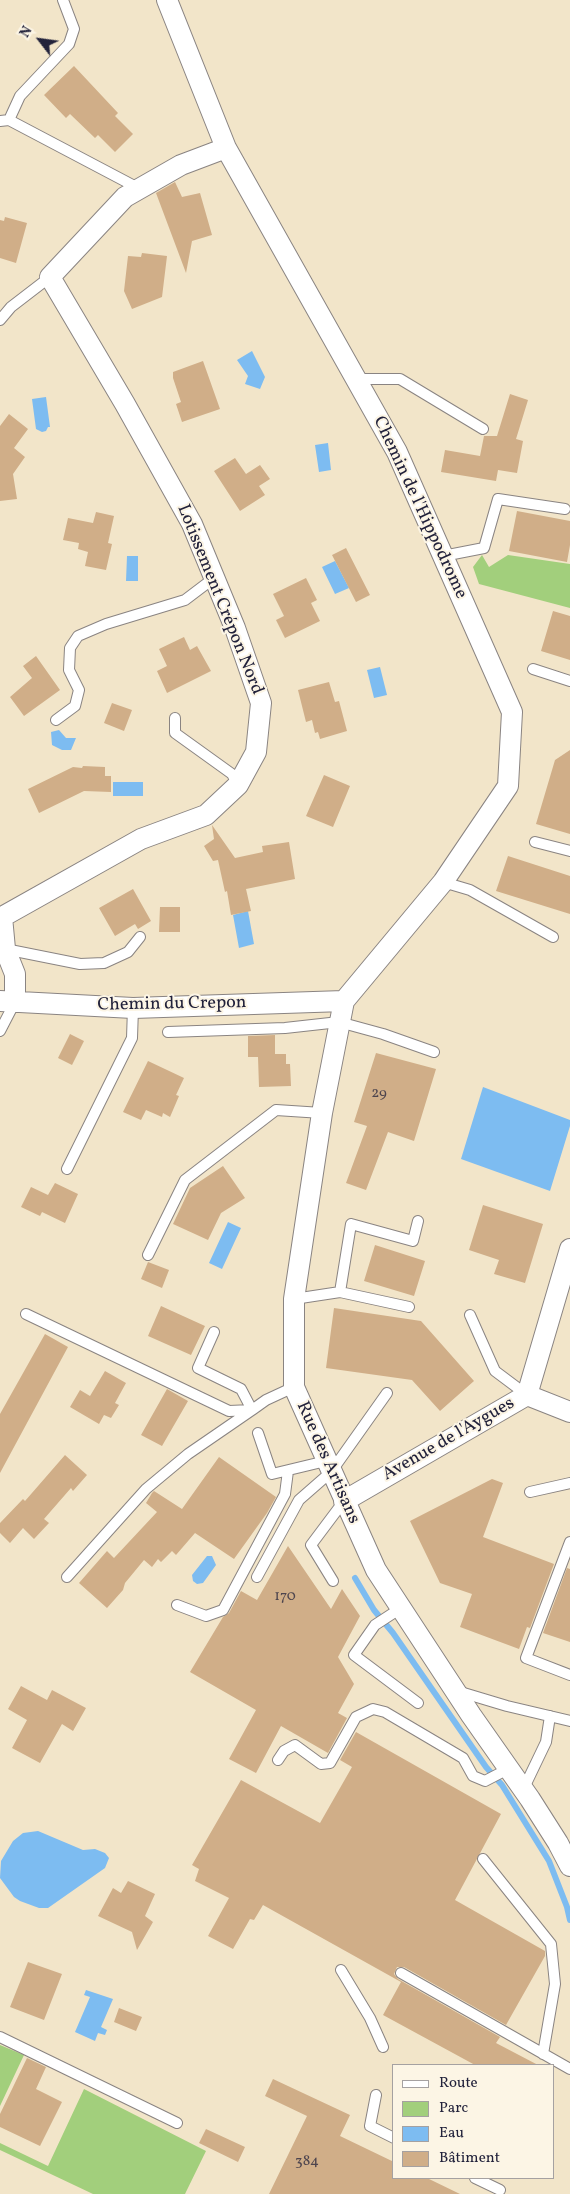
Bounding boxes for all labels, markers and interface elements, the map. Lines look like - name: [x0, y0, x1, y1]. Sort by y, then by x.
- north arrow: [15, 15, 65, 65]
- text: N: [16, 23, 37, 41]
- street label: Chemin de l'Hippodrome: [367, 413, 471, 603]
- street label: Lotissement Crépon Nord: [171, 502, 267, 698]
- street label: Chemin du Crepon: [97, 993, 247, 1017]
- house number: 29: [371, 1085, 387, 1103]
- street label: Avenue de l'Aygues: [379, 1393, 519, 1487]
- street label: Rue des Artisans: [290, 1398, 364, 1528]
- house number: 170: [274, 1588, 296, 1606]
- legend: [392, 2064, 555, 2179]
- text: Route: [439, 2073, 478, 2094]
- text: Parc: [439, 2098, 468, 2119]
- text: Eau: [439, 2123, 464, 2144]
- text: Bâtiment: [439, 2148, 500, 2169]
- house number: 384: [295, 2153, 319, 2171]

